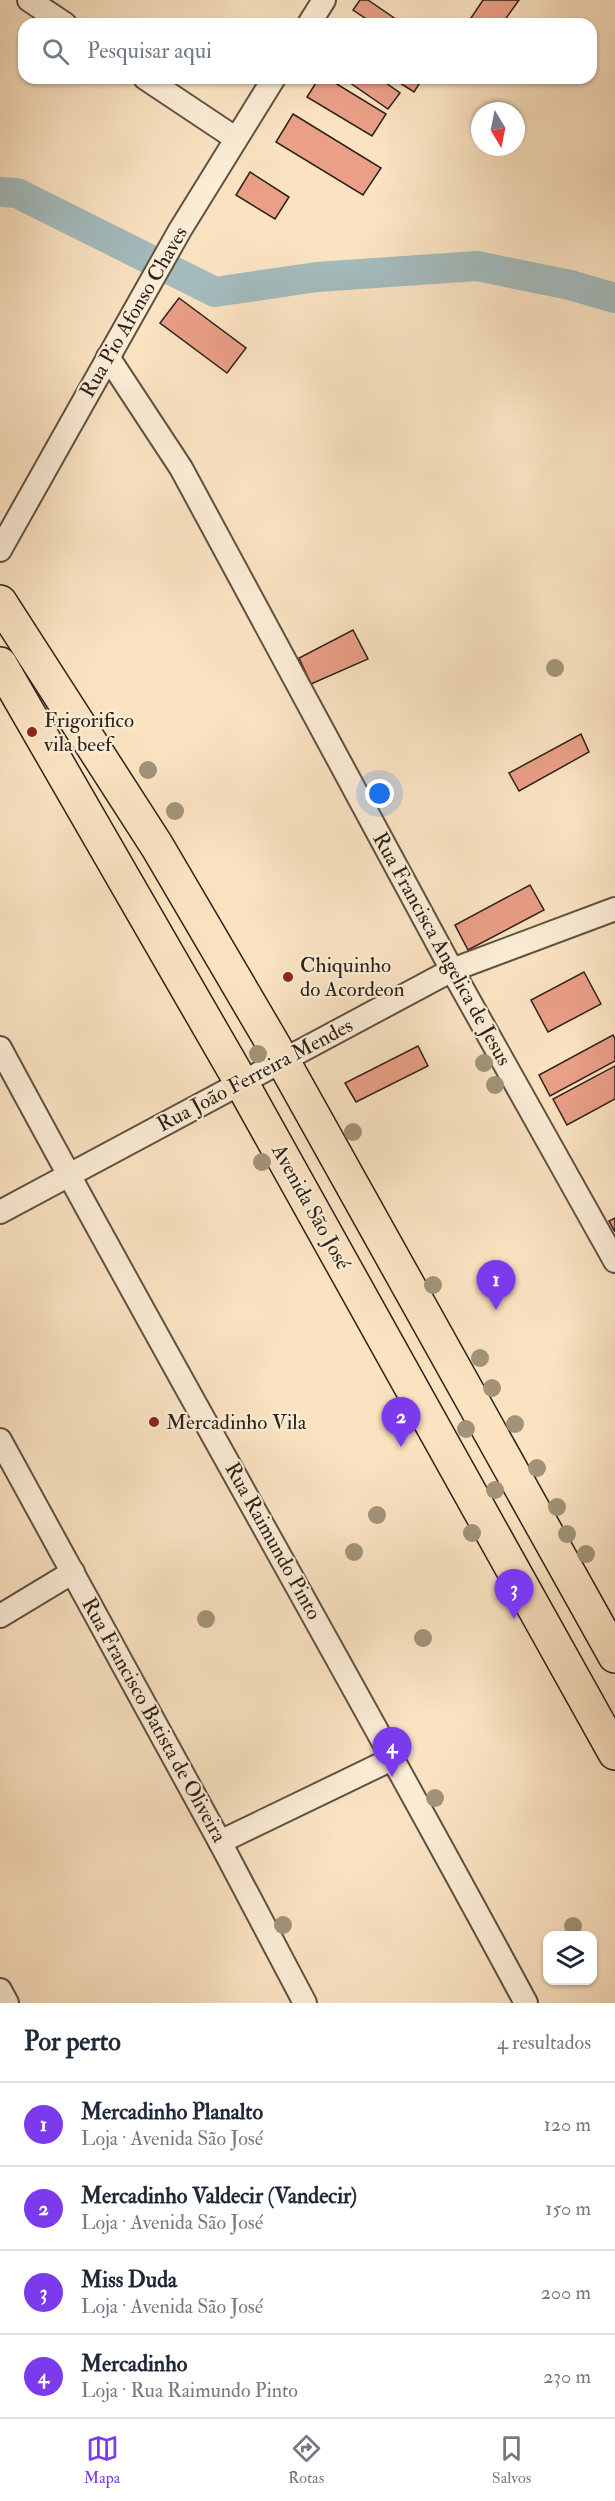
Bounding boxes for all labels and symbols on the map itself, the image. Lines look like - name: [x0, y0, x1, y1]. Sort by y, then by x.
- north arrow: [471, 102, 525, 156]
- street label: Rua Pio Afonso Chaves: [74, 222, 194, 402]
- place label: Frigorifico vila beef: [43, 707, 134, 758]
- marker: Frigorifico vila beef: [25, 725, 39, 739]
- your location: [365, 779, 394, 808]
- street label: Rua Francisca Angelica de Jesus: [366, 828, 518, 1070]
- place label: Chiquinho do Acordeon: [300, 952, 405, 1003]
- marker: Chiquinho do Acordeon: [281, 970, 295, 984]
- street label: Rua João Ferreira Mendes: [152, 1012, 358, 1138]
- street label: Avenida São José: [265, 1139, 357, 1275]
- pin: 1: [476, 1260, 516, 1310]
- pin: 2: [382, 1398, 420, 1447]
- place label: Mercadinho Vila: [166, 1409, 307, 1436]
- marker: Mercadinho Vila: [147, 1415, 161, 1429]
- street label: Rua Raimundo Pinto: [219, 1458, 327, 1624]
- pin: 3: [494, 1570, 534, 1619]
- street label: Rua Francisco Batista de Oliveira: [75, 1593, 233, 1847]
- pin: 4: [372, 1728, 412, 1777]

